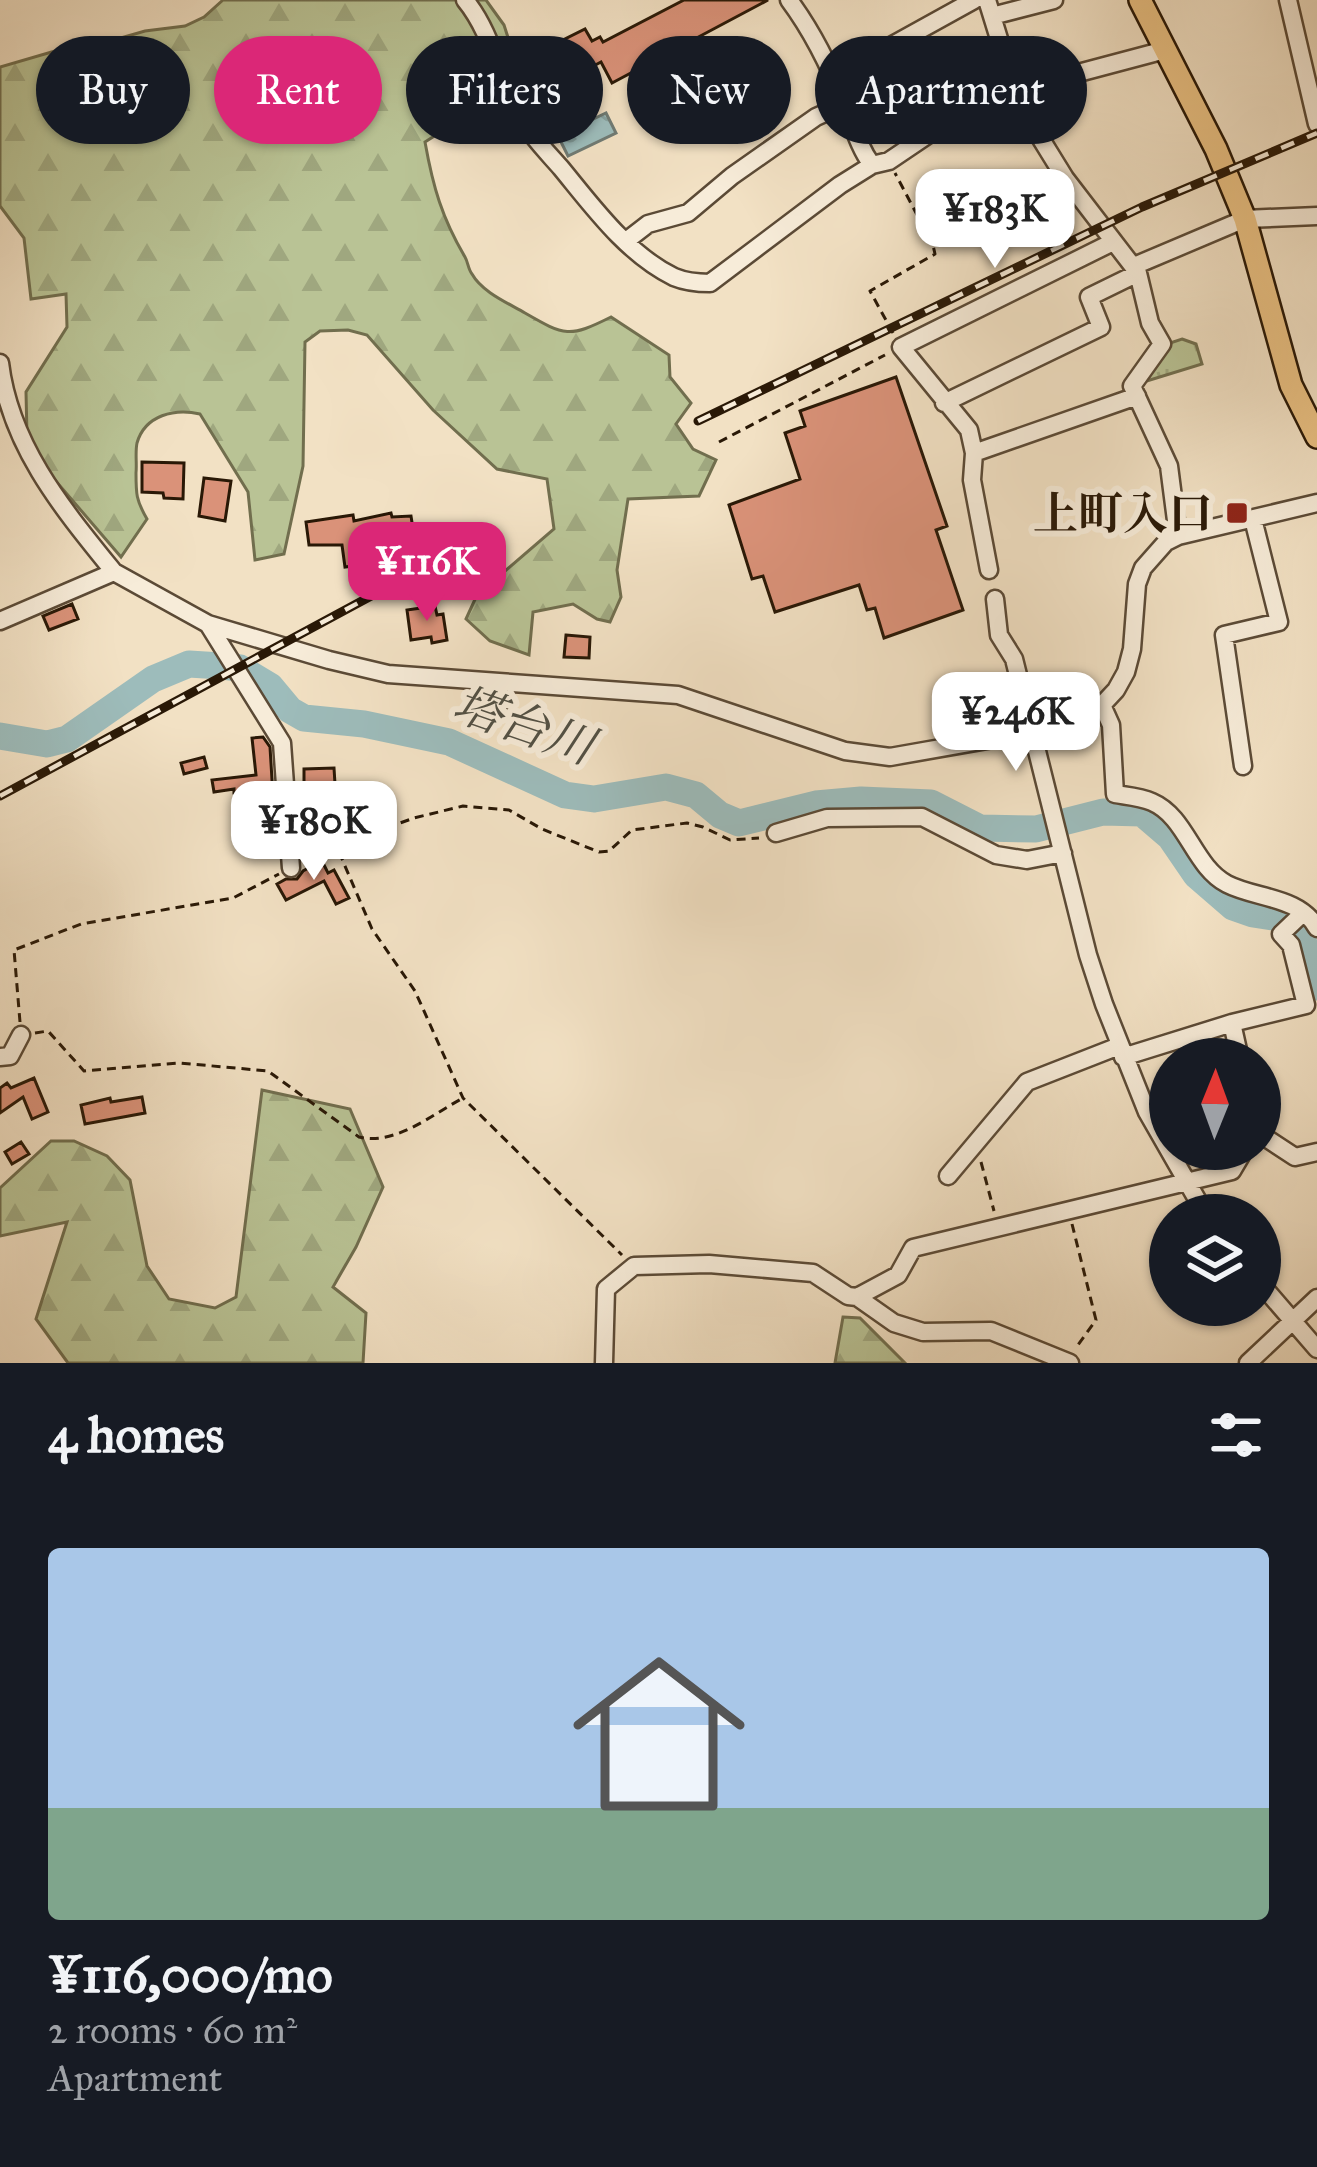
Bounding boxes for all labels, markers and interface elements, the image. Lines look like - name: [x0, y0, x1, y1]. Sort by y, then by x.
- chip: Buy: [36, 36, 190, 144]
- chip: Rent: [214, 36, 382, 144]
- chip: Filters: [406, 36, 603, 144]
- chip: New: [627, 36, 791, 144]
- chip: Apartment: [815, 36, 1087, 144]
- pin: ¥183K: [911, 169, 1079, 271]
- text: ¥183K: [942, 184, 1048, 232]
- place label: 上町入口: [1033, 486, 1213, 541]
- marker: 上町入口: [1224, 500, 1250, 526]
- pin: ¥116K: [343, 522, 511, 624]
- text: ¥116K: [375, 537, 479, 585]
- pin: ¥246K: [932, 672, 1100, 774]
- water label: 塔台川: [446, 674, 606, 778]
- text: ¥246K: [959, 687, 1073, 735]
- pin: ¥180K: [230, 781, 398, 883]
- text: ¥180K: [258, 796, 370, 844]
- north arrow: [1149, 1038, 1281, 1170]
- map controls: [1149, 1038, 1281, 1326]
- button: layers: [1149, 1194, 1281, 1326]
- icon: filters: [1203, 1402, 1269, 1468]
- text: 4 homes: [48, 1404, 224, 1466]
- icon: home: [551, 1626, 767, 1842]
- text: ¥116,000/mo: [48, 1944, 332, 2006]
- text: 2 rooms · 60 m²: [48, 2006, 297, 2054]
- text: Apartment: [48, 2054, 222, 2102]

